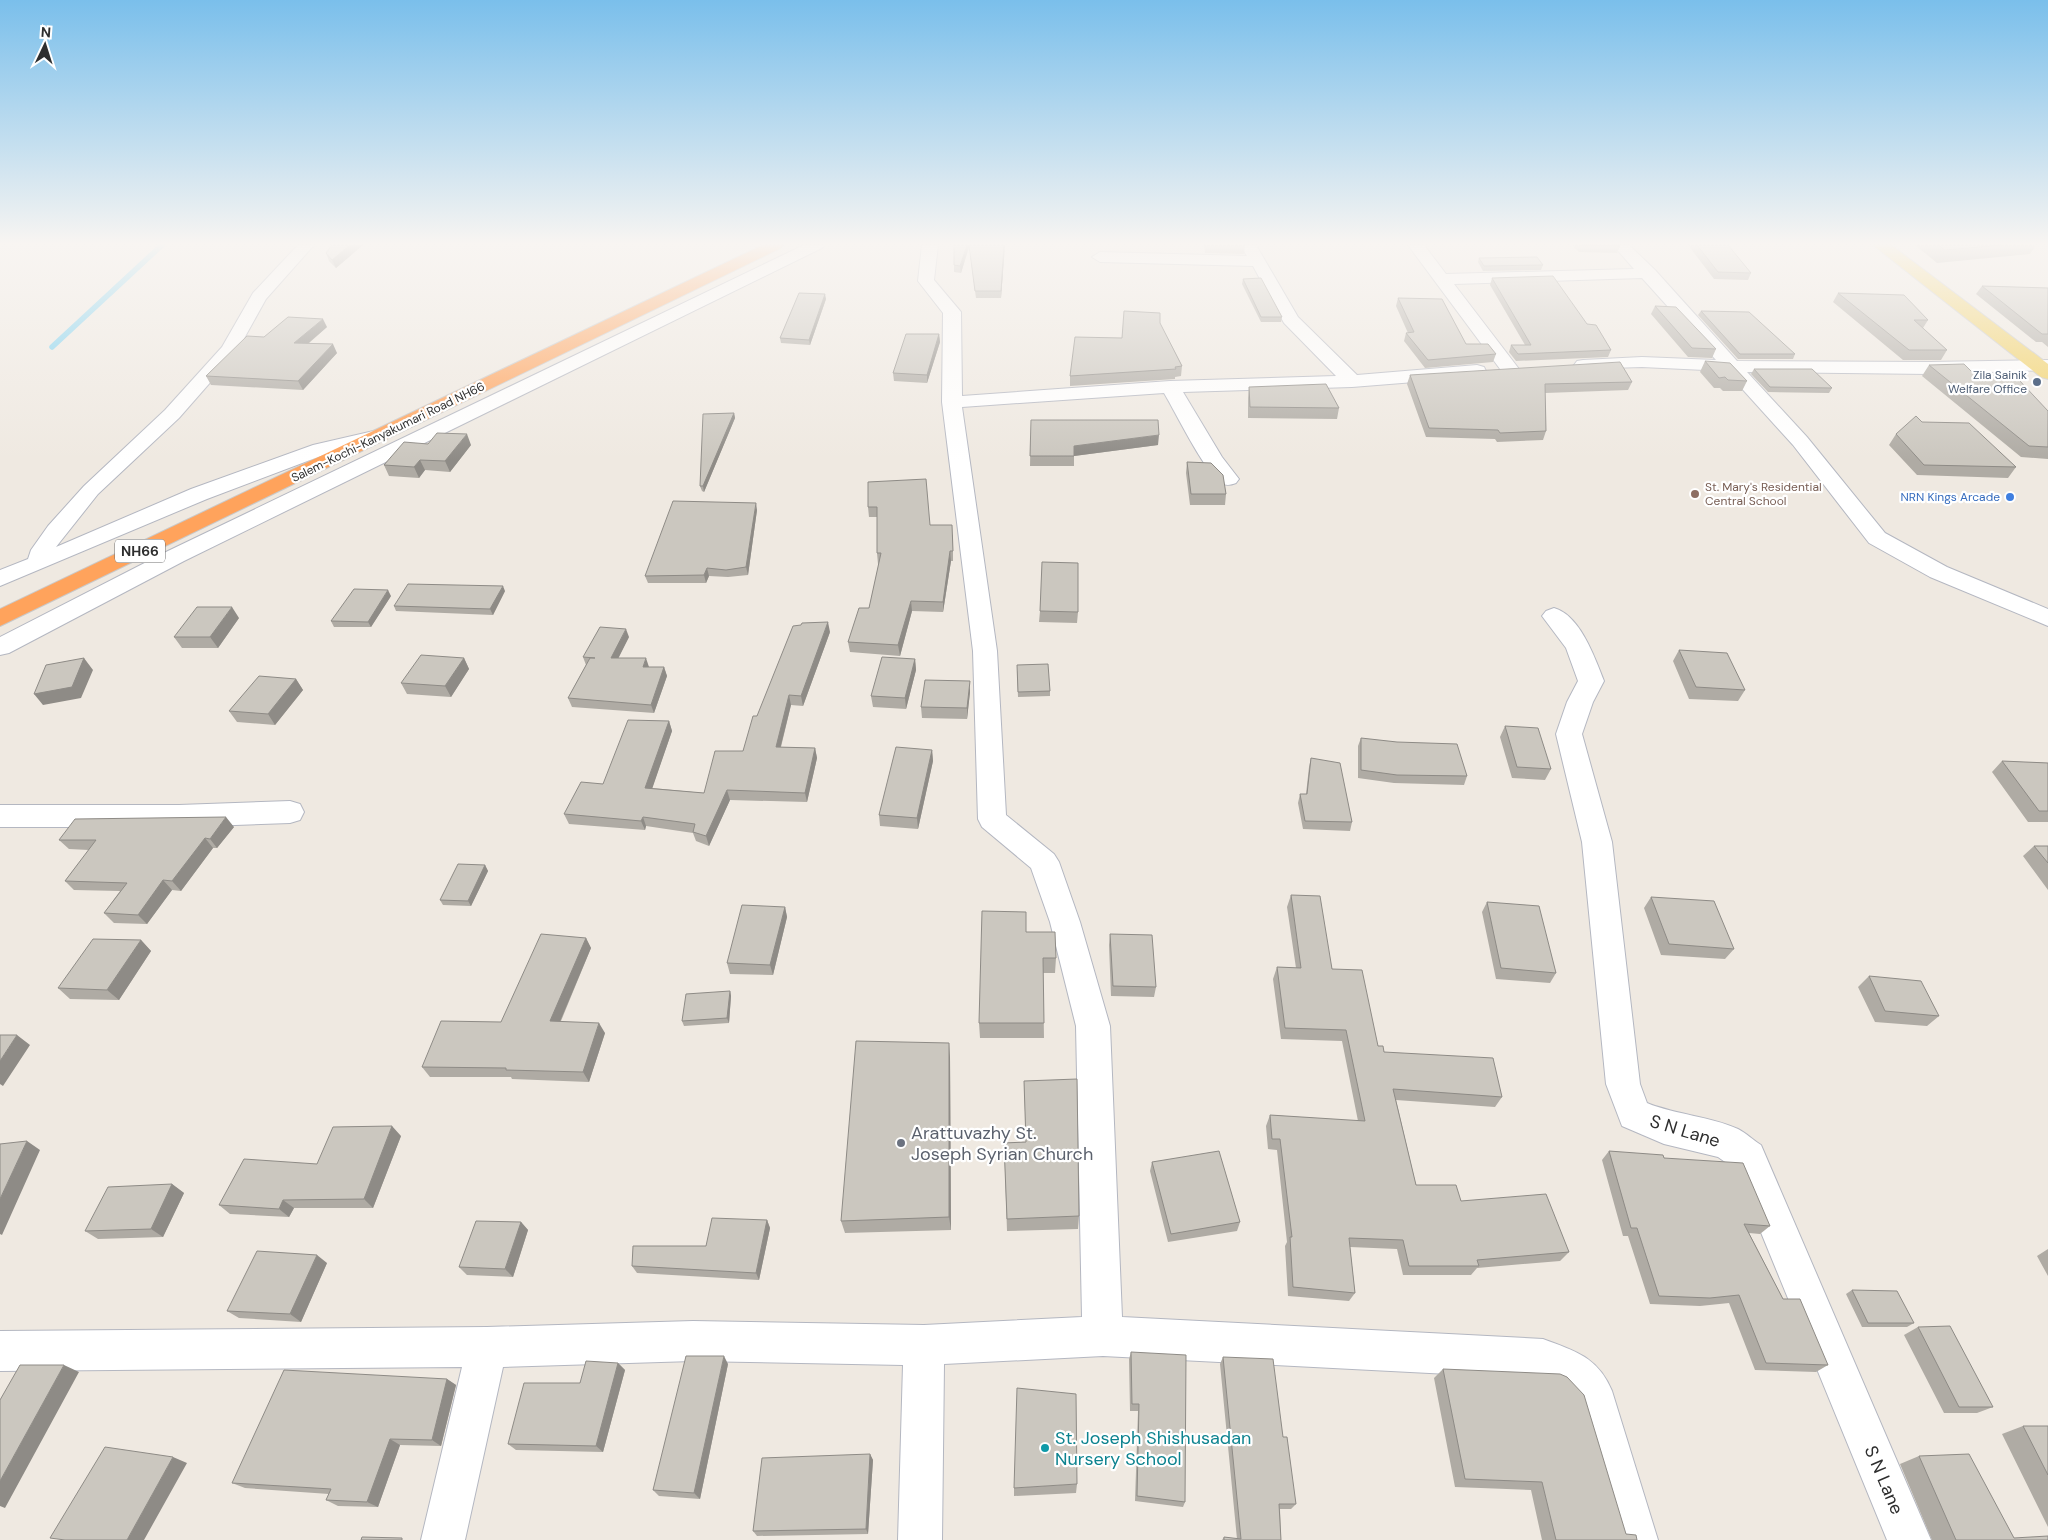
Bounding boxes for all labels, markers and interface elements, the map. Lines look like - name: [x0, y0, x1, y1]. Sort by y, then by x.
- north arrow: [20, 20, 70, 70]
- text: N: [40, 23, 52, 41]
- place label: Zila Sainik Welfare Office: [1948, 367, 2027, 397]
- marker: Zila Sainik Welfare Office: [2031, 376, 2043, 388]
- street label: Salem-Kochi-Kanyakumari Road NH66: [289, 378, 487, 486]
- place label: St. Mary's Residential Central School: [1705, 479, 1822, 509]
- marker: St. Mary's Residential Central School: [1689, 488, 1701, 500]
- place label: NRN Kings Arcade: [1900, 489, 2000, 505]
- marker: NRN Kings Arcade: [2004, 491, 2016, 503]
- road number: NH66: [115, 540, 165, 562]
- street label: S N Lane: [1647, 1109, 1723, 1153]
- place label: Arattuvazhy St. Joseph Syrian Church: [911, 1121, 1093, 1166]
- marker: Arattuvazhy St. Joseph Syrian Church: [895, 1137, 907, 1149]
- place label: St. Joseph Shishusadan Nursery School: [1055, 1426, 1251, 1471]
- marker: St. Joseph Shishusadan Nursery School: [1039, 1442, 1051, 1454]
- street label: S N Lane: [1859, 1442, 1909, 1518]

